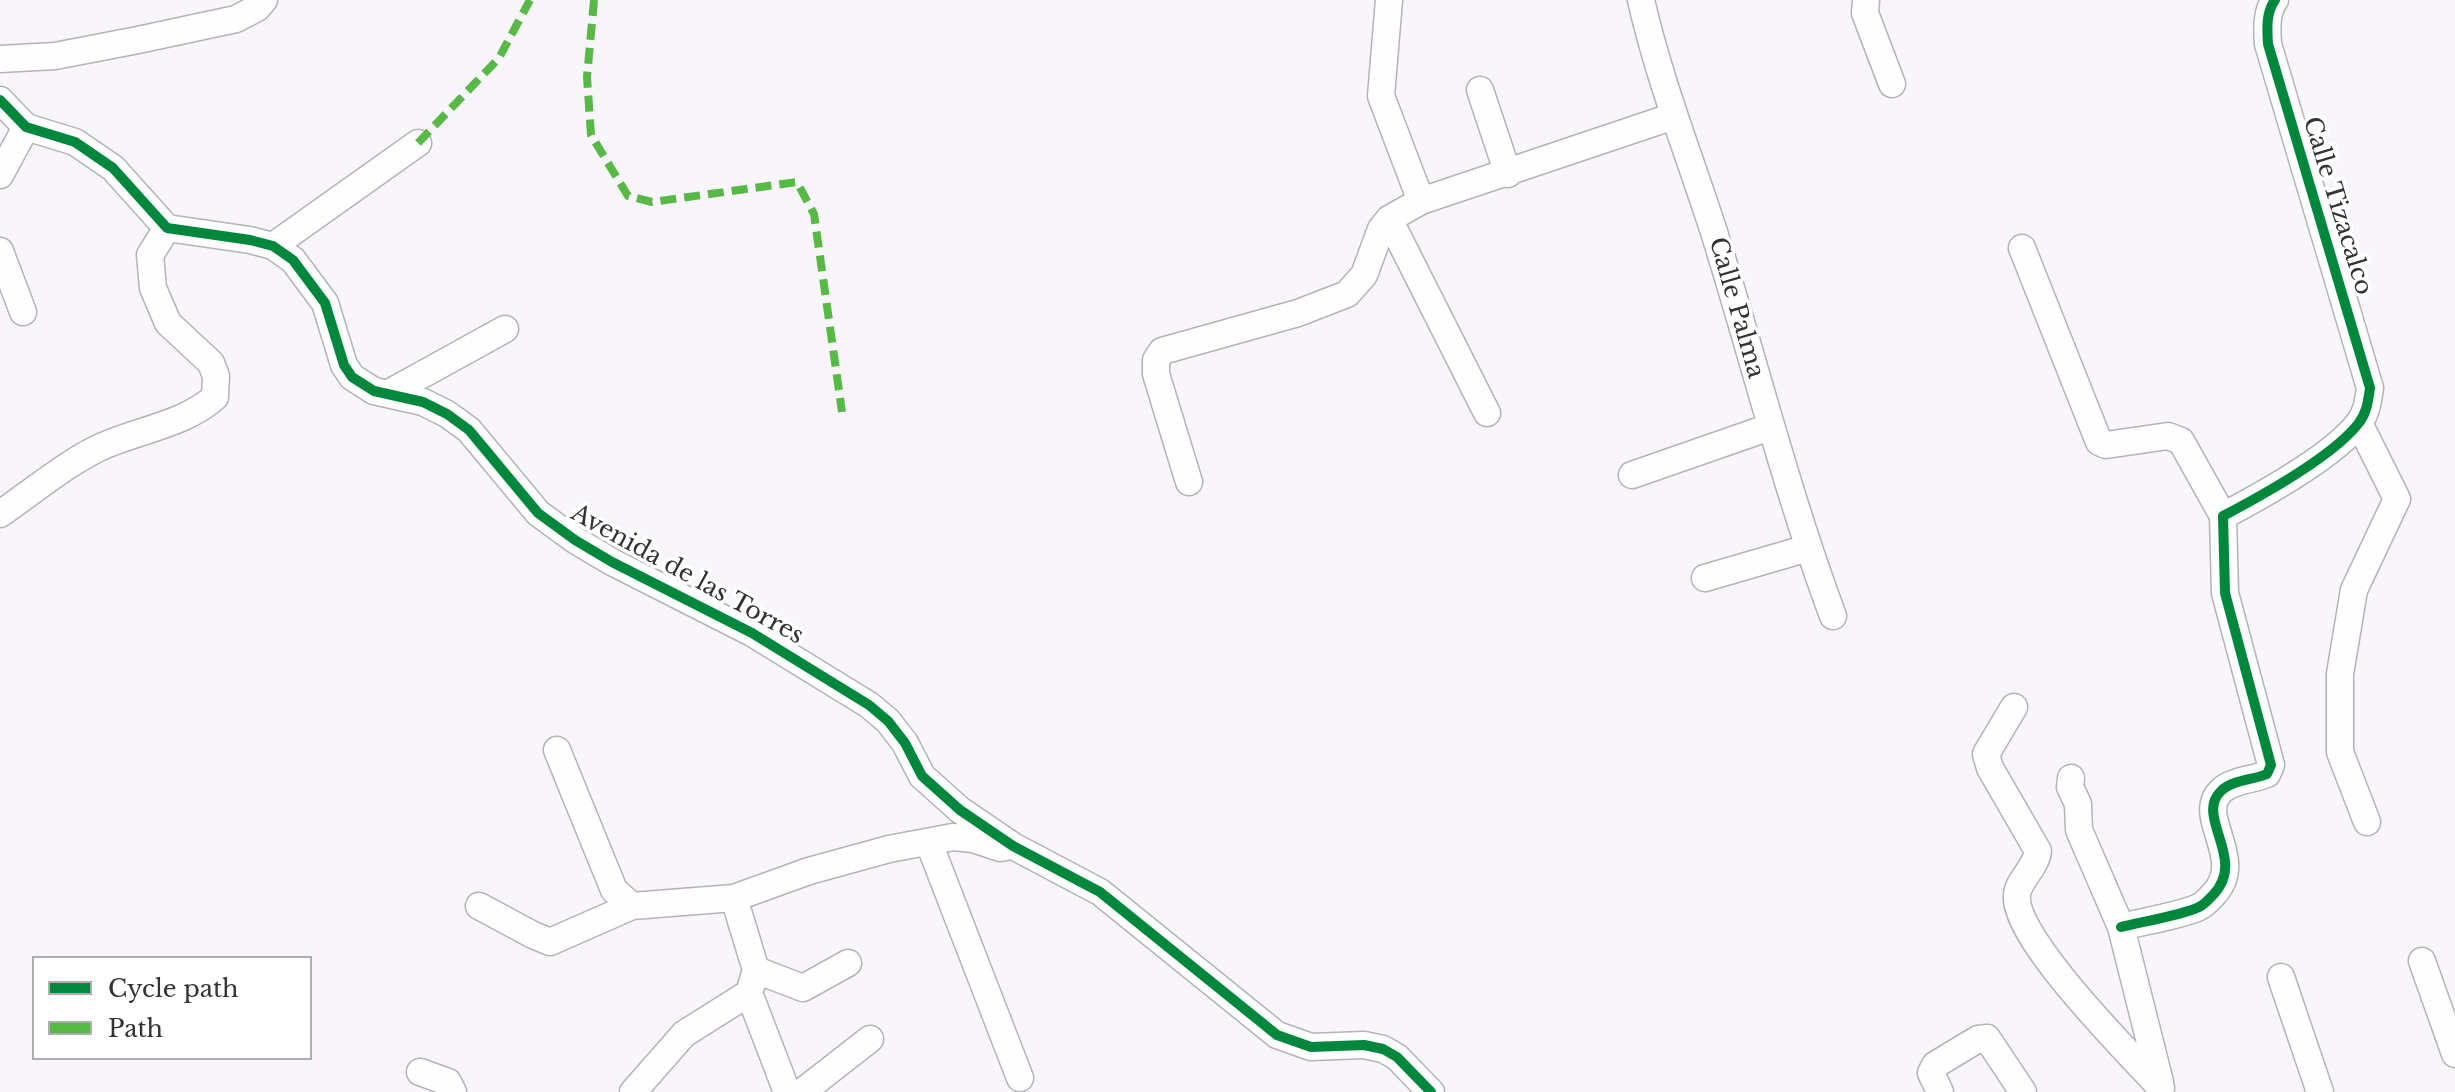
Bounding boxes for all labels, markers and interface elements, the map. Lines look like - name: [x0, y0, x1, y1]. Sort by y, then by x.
- street label: Calle Tizacalco: [2296, 113, 2378, 299]
- street label: Calle Palma: [1702, 234, 1770, 382]
- street label: Avenida de las Torres: [566, 499, 808, 651]
- legend: [32, 956, 312, 1060]
- text: Cycle path: [108, 974, 239, 1003]
- text: Path: [108, 1014, 163, 1043]

